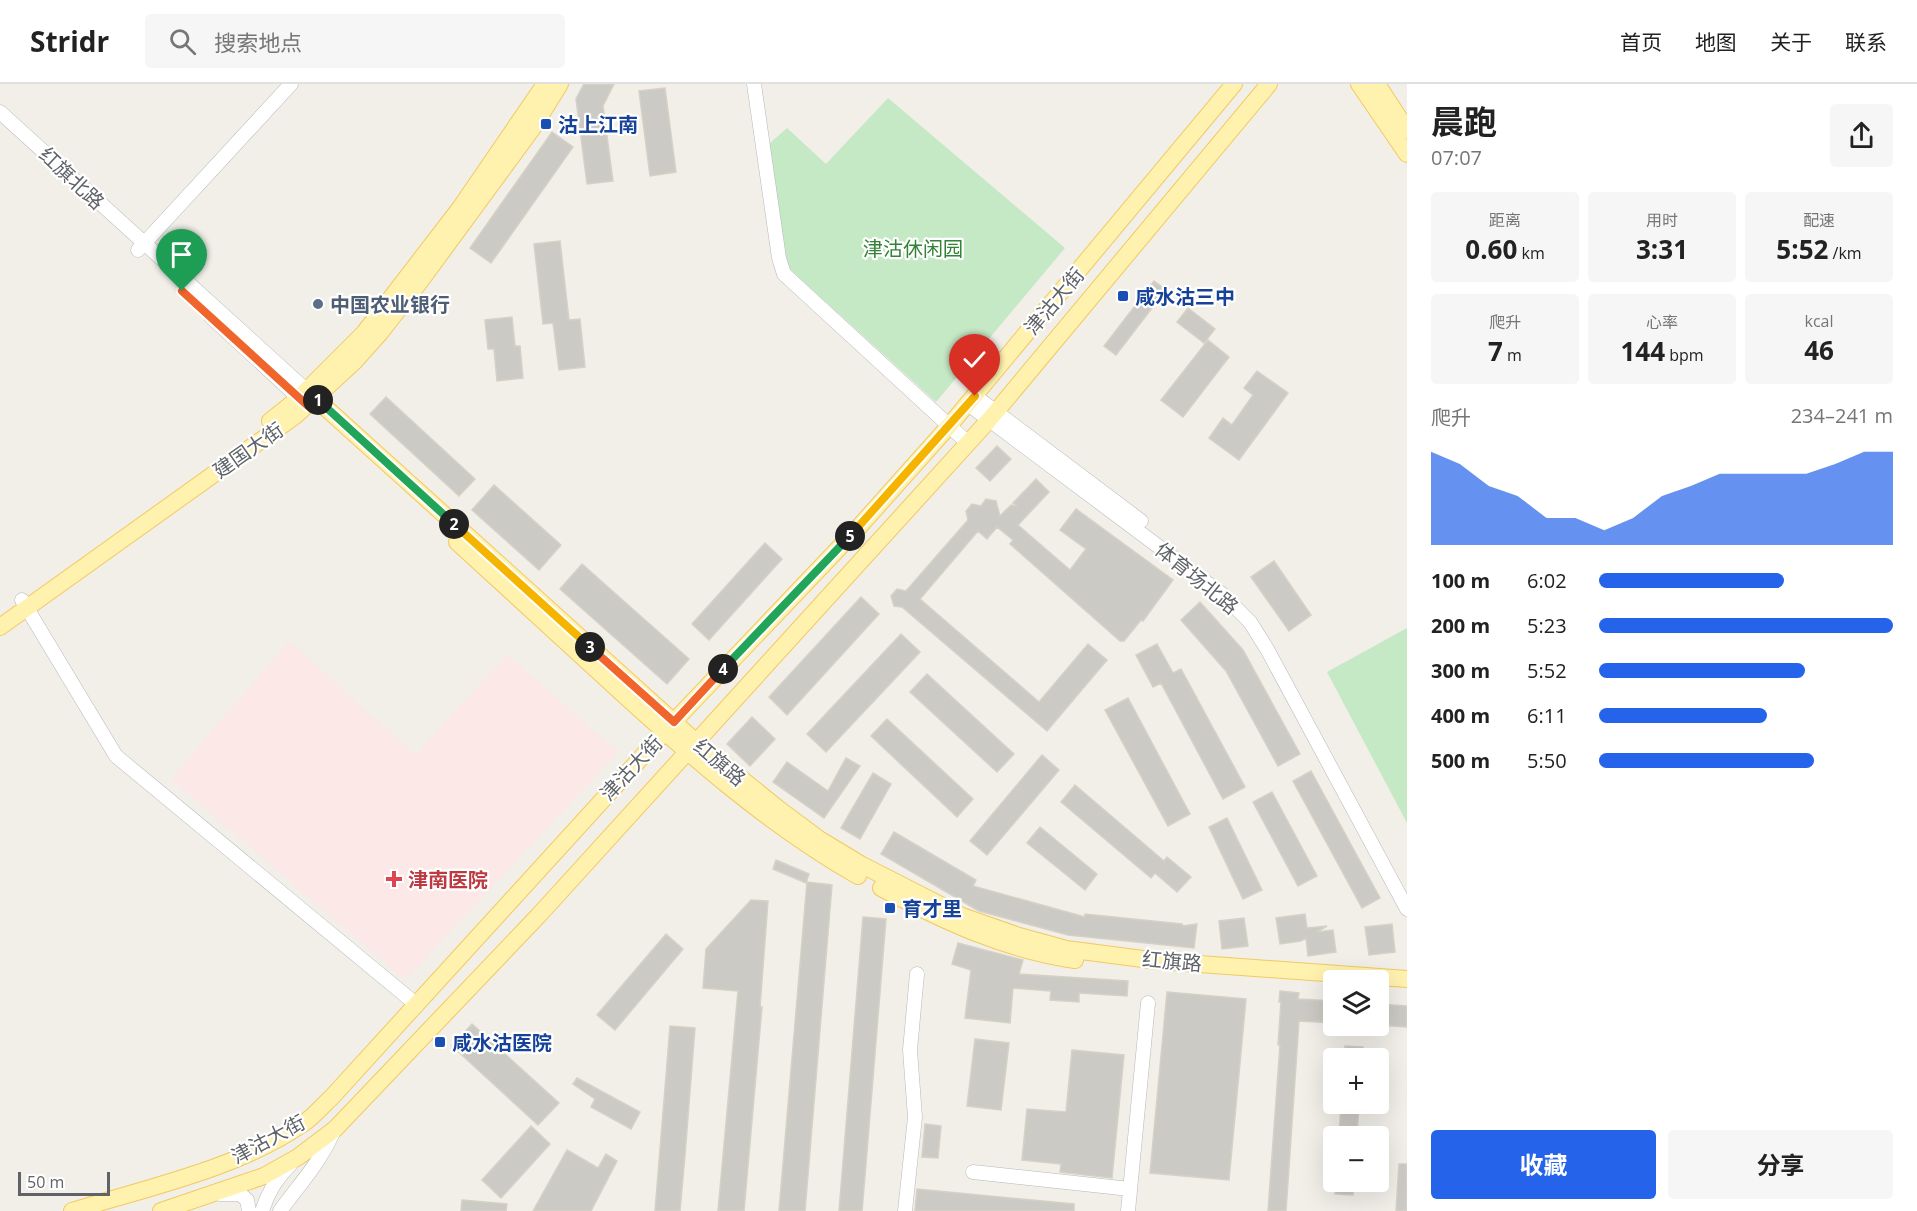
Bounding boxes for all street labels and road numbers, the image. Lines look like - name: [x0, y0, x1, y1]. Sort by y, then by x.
- street label: 红旗北路: [34, 141, 110, 215]
- street label: 津沽大街: [1018, 262, 1090, 340]
- street label: 建国大街: [207, 416, 289, 484]
- street label: 体育场北路: [1150, 536, 1244, 620]
- street label: 津沽大街: [594, 730, 668, 806]
- street label: 红旗路: [688, 732, 752, 792]
- street label: 红旗路: [1141, 945, 1203, 977]
- street label: 津沽大街: [226, 1108, 310, 1170]

